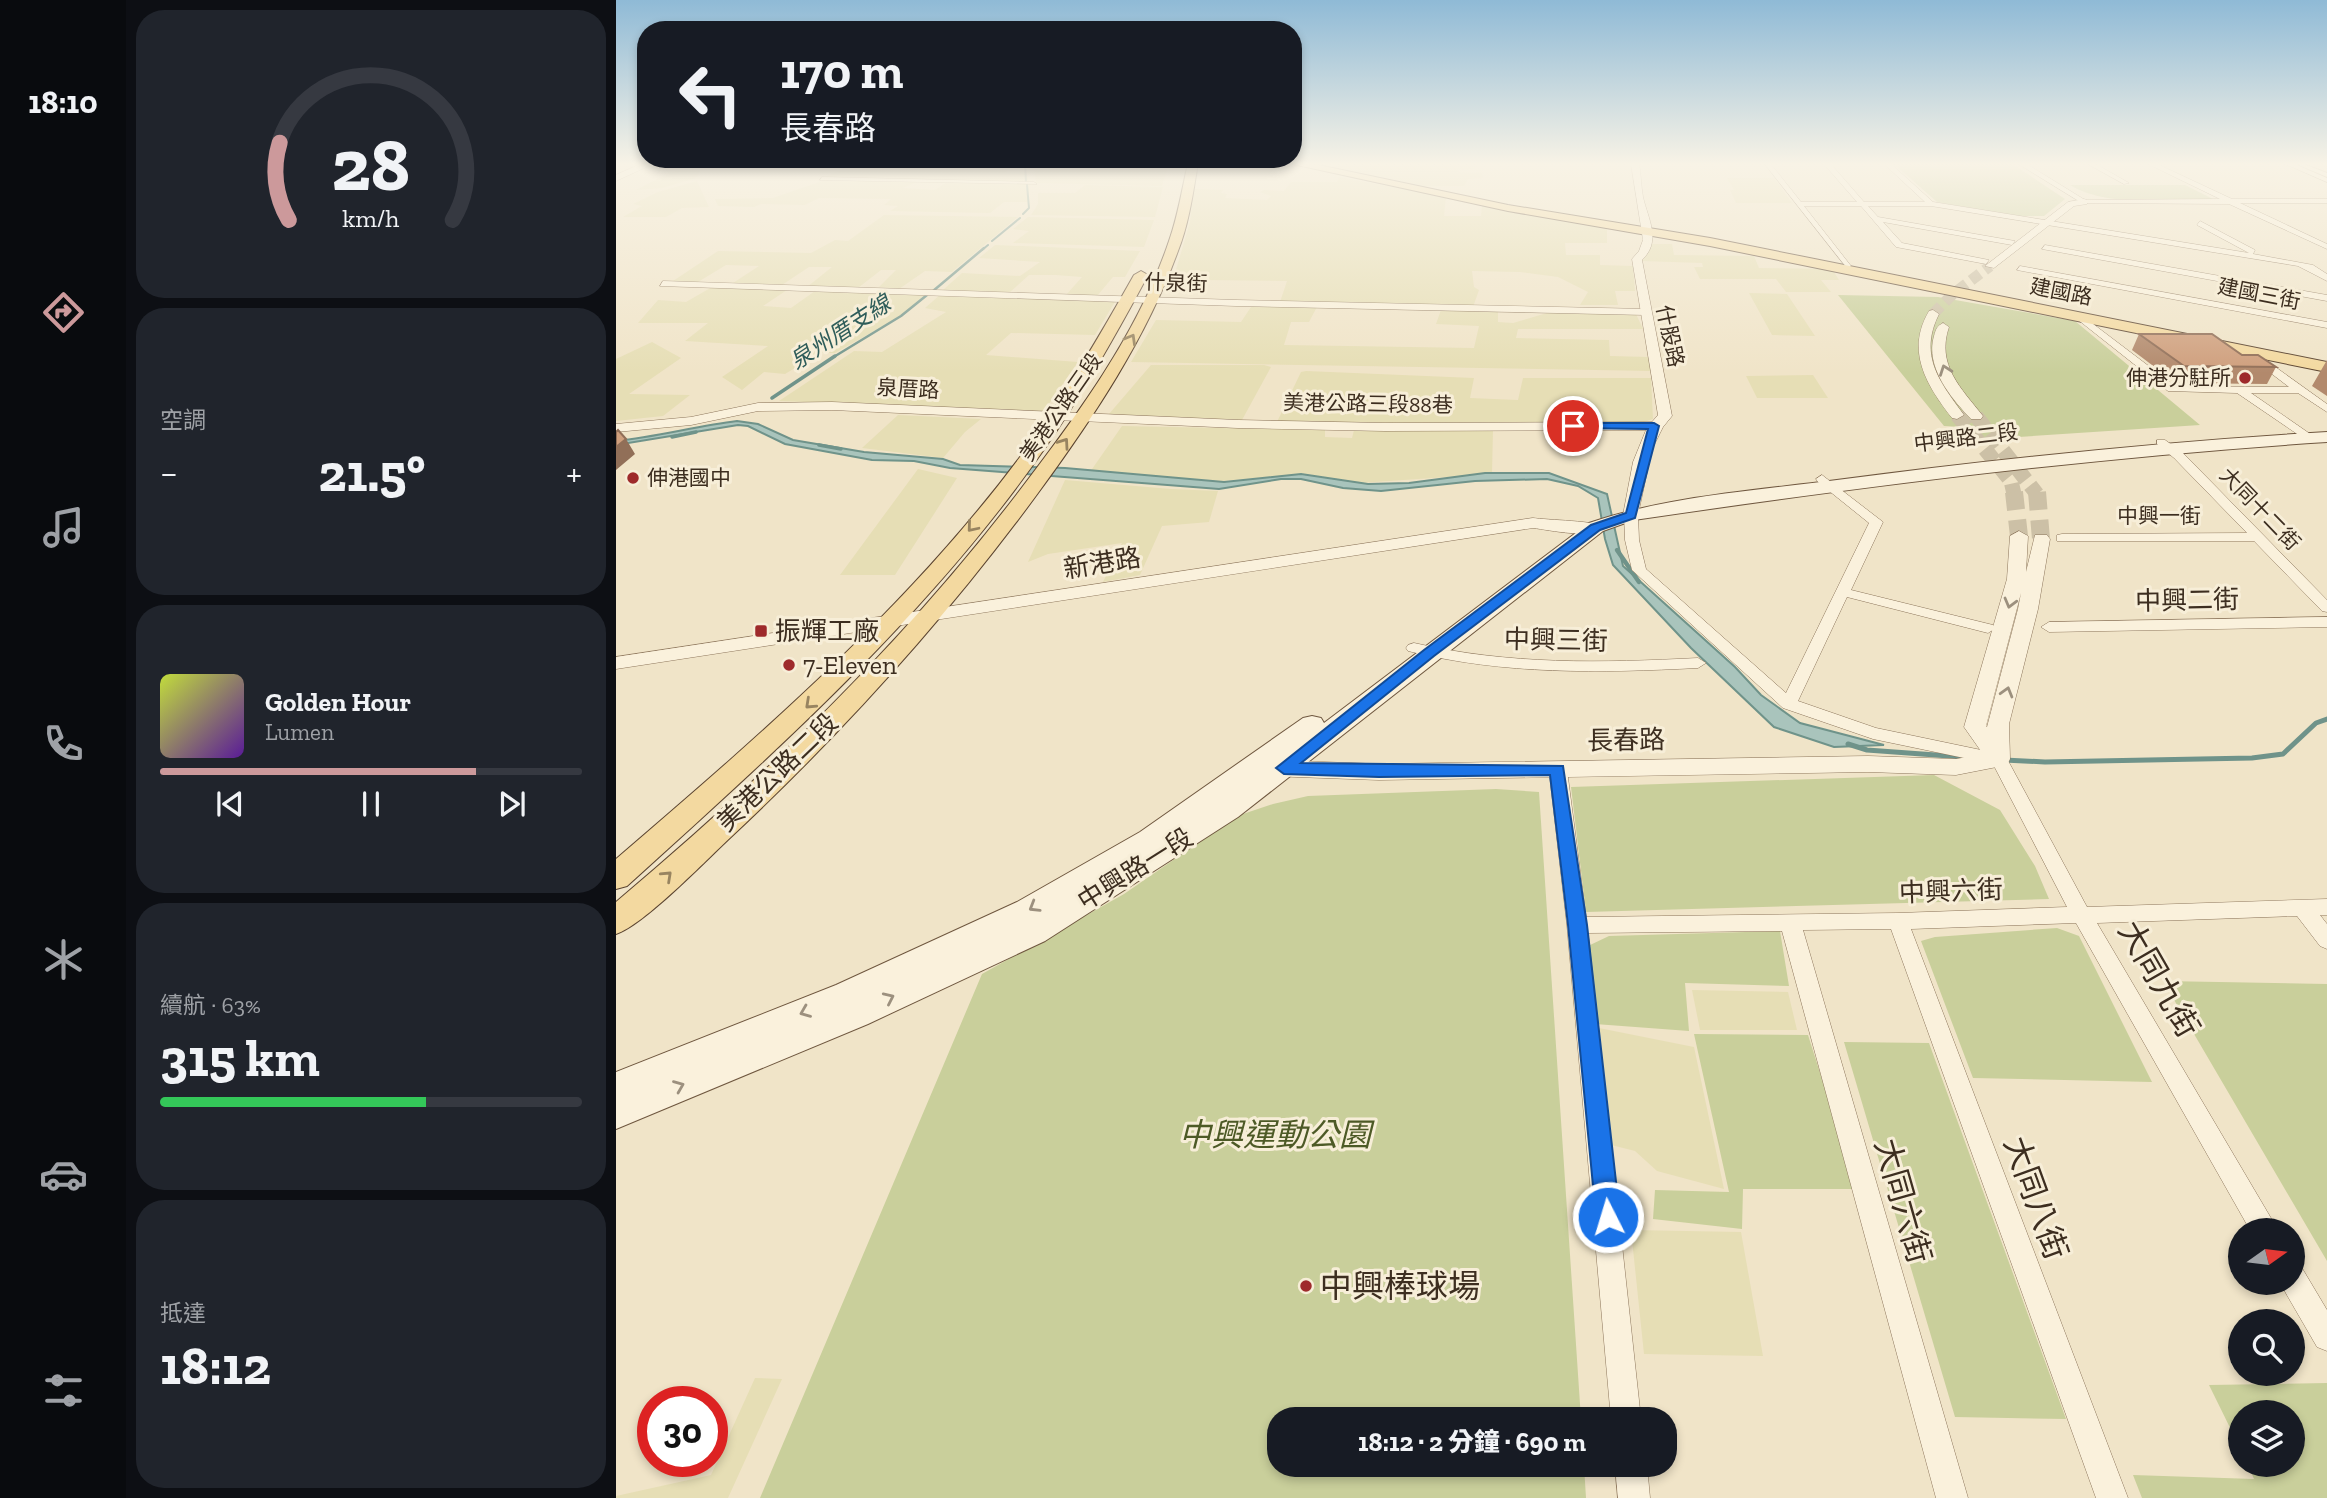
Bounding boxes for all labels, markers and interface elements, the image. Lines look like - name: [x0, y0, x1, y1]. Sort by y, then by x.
- text: 170 m: [780, 42, 903, 101]
- icon: left: [665, 49, 756, 140]
- text: 18:10: [28, 83, 98, 121]
- text: 長春路: [780, 109, 876, 147]
- text: 28: [332, 121, 410, 209]
- text: km/h: [342, 203, 400, 233]
- street label: 什泉街: [1144, 269, 1208, 296]
- street label: 建國路: [2028, 273, 2094, 310]
- street label: 建國三街: [2215, 273, 2303, 314]
- water label: 泉州厝支線: [784, 287, 898, 375]
- icon: directions: [39, 288, 88, 337]
- street label: 什股路: [1652, 302, 1689, 369]
- one-way arrow: [1123, 333, 1136, 346]
- street label: 美港公路三段: [1014, 348, 1107, 465]
- one-way arrow: [1939, 365, 1953, 377]
- place label: 伸港分駐所: [2126, 365, 2231, 390]
- marker: 伸港分駐所: [2237, 370, 2253, 386]
- street label: 泉厝路: [876, 374, 940, 403]
- street label: 美港公路三段88巷: [1283, 390, 1453, 417]
- pin: [1543, 396, 1603, 456]
- text: 空調: [160, 406, 206, 434]
- icon: arrive: [1554, 407, 1592, 445]
- street label: 中興路二段: [1912, 419, 2020, 456]
- one-way arrow: [1056, 438, 1068, 451]
- text: 21.5°: [318, 442, 425, 504]
- text: −: [160, 450, 178, 496]
- text: +: [566, 450, 582, 496]
- street label: 大同十二街: [2215, 462, 2306, 555]
- place label: 伸港國中: [647, 465, 731, 490]
- marker: 伸港國中: [625, 470, 641, 486]
- icon: music: [39, 503, 88, 552]
- street label: 中興一街: [2117, 503, 2201, 528]
- one-way arrow: [968, 520, 981, 532]
- street label: 新港路: [1061, 541, 1143, 585]
- street label: 中興二街: [2135, 583, 2239, 617]
- one-way arrow: [2004, 597, 2018, 609]
- place label: 振輝工廠: [775, 615, 879, 647]
- marker: 振輝工廠: [753, 623, 769, 639]
- street label: 中興三街: [1504, 623, 1608, 657]
- place label: 7-Eleven: [803, 649, 897, 681]
- marker: 7-Eleven: [781, 657, 797, 673]
- text: Golden Hour: [265, 686, 411, 718]
- one-way arrow: [1999, 686, 2013, 698]
- one-way arrow: [805, 696, 818, 708]
- street label: 美港公路二段: [710, 706, 844, 838]
- text: Lumen: [265, 718, 334, 746]
- icon: phone: [39, 719, 88, 768]
- street label: 長春路: [1587, 723, 1665, 757]
- icon: previous: [211, 785, 249, 823]
- icon: pause: [352, 785, 390, 823]
- icon: next: [493, 785, 531, 823]
- street label: 中興路一段: [1071, 821, 1199, 917]
- one-way arrow: [659, 871, 672, 884]
- street label: 中興六街: [1898, 873, 2004, 909]
- one-way arrow: [1029, 899, 1042, 912]
- street label: 大同九街: [2111, 914, 2207, 1044]
- icon: climate: [39, 935, 88, 984]
- text: 續航 · 63%: [160, 991, 261, 1019]
- one-way arrow: [882, 992, 894, 1006]
- one-way arrow: [800, 1004, 813, 1018]
- text: 315 km: [160, 1027, 320, 1089]
- one-way arrow: [672, 1080, 684, 1094]
- park label: 中興運動公園: [1179, 1116, 1375, 1154]
- street label: 大同八街: [1996, 1131, 2076, 1265]
- street label: 大同六街: [1867, 1134, 1939, 1268]
- icon: car: [39, 1150, 88, 1199]
- position arrow: [1571, 1180, 1645, 1254]
- north arrow: [2228, 1218, 2305, 1295]
- map controls: [2228, 1218, 2305, 1477]
- place label: 中興棒球場: [1320, 1267, 1480, 1305]
- marker: 中興棒球場: [1298, 1278, 1314, 1294]
- text: 抵達: [160, 1299, 206, 1327]
- button: search: [2228, 1309, 2305, 1386]
- text: 18:12: [160, 1335, 271, 1397]
- icon: filters: [39, 1366, 88, 1415]
- speed limit sign: 30: [637, 1386, 728, 1477]
- button: layers: [2228, 1400, 2305, 1477]
- text: 18:12 · 2 分鐘 · 690 m: [1358, 1426, 1586, 1458]

